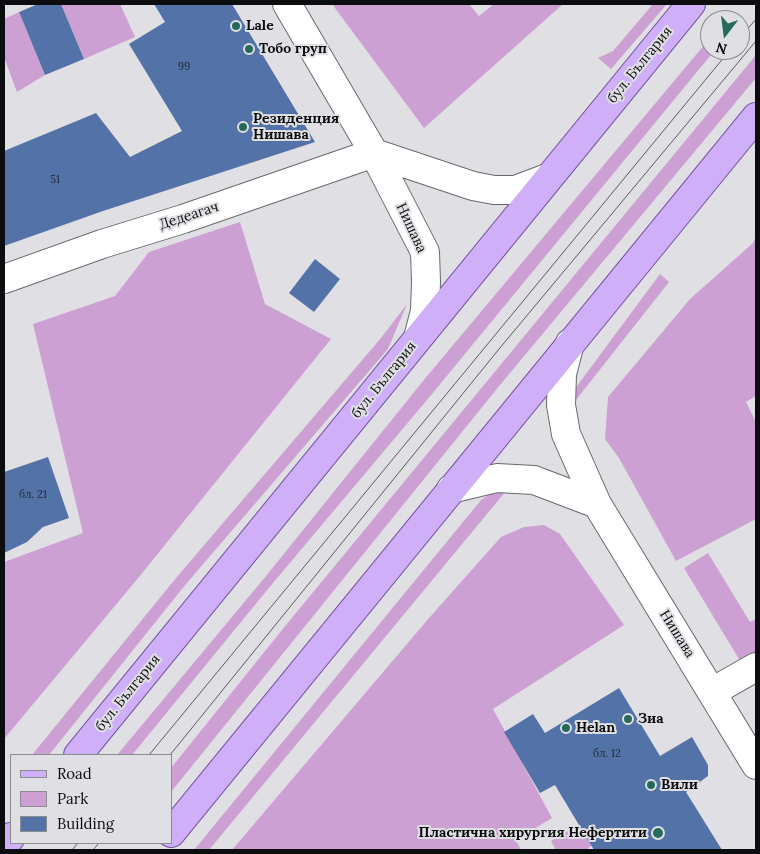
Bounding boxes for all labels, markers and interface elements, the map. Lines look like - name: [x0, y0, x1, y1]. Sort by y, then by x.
- north arrow: [700, 10, 750, 60]
- place label: Lale: [246, 18, 274, 34]
- marker: Lale: [230, 20, 242, 32]
- street label: бул. България: [604, 23, 676, 107]
- text: N: [714, 38, 729, 59]
- place label: Тобо груп: [259, 41, 327, 57]
- marker: Тобо груп: [243, 43, 255, 55]
- house number: 99: [178, 60, 190, 74]
- place label: Резиденция Нишава: [253, 111, 339, 144]
- marker: Резиденция Нишава: [237, 121, 249, 133]
- house number: 51: [50, 173, 60, 187]
- street label: Дедеагач: [157, 199, 221, 233]
- street label: Нишава: [392, 200, 430, 256]
- street label: бул. България: [348, 338, 420, 422]
- house number: бл. 21: [19, 488, 47, 502]
- street label: Нишава: [656, 607, 698, 661]
- street label: бул. България: [92, 651, 164, 735]
- place label: Зиа: [638, 711, 664, 727]
- marker: Зиа: [622, 713, 634, 725]
- place label: Helan: [576, 720, 615, 736]
- marker: Helan: [560, 722, 572, 734]
- house number: бл. 12: [593, 747, 621, 761]
- legend: [10, 754, 172, 844]
- text: Road: [57, 764, 92, 783]
- place label: Вили: [661, 777, 698, 793]
- marker: Вили: [645, 779, 657, 791]
- text: Park: [57, 789, 88, 808]
- text: Building: [57, 814, 114, 833]
- place label: Пластична хирургия Нефертити: [419, 825, 647, 841]
- marker: Пластична хирургия Нефертити: [651, 826, 665, 840]

